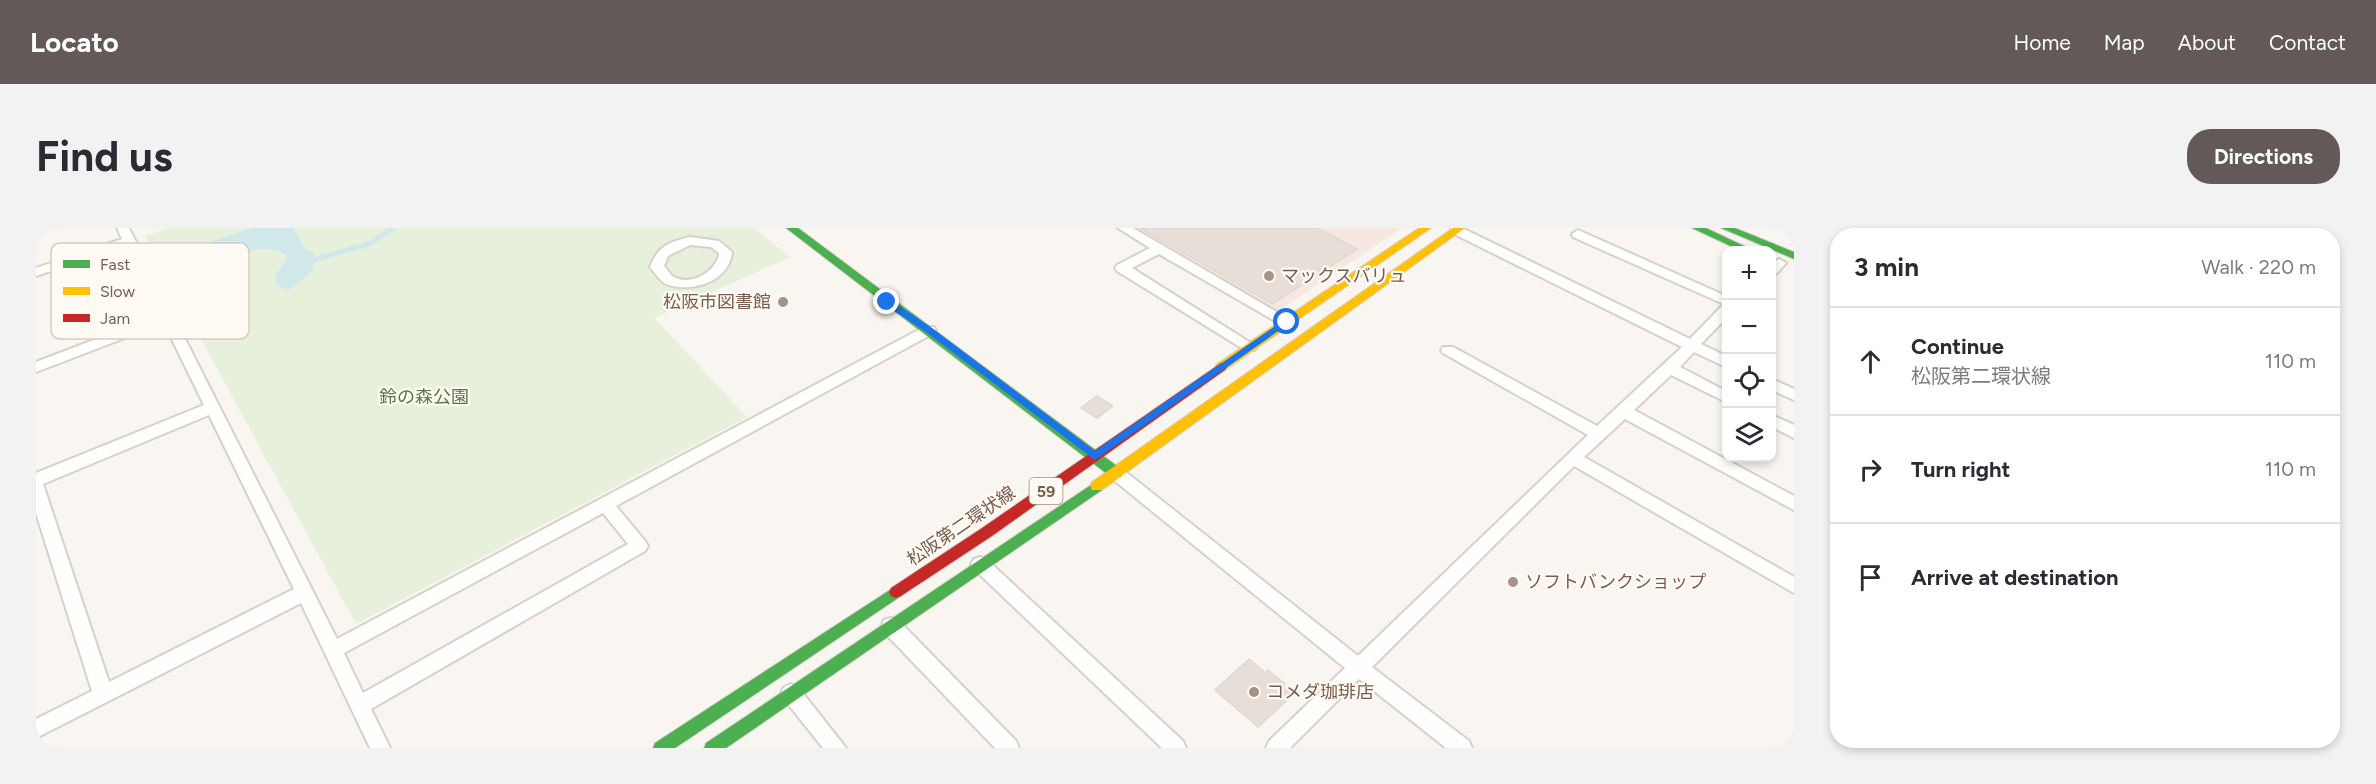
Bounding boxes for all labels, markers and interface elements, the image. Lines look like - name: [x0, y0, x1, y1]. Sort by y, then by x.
- text: Locato: [30, 25, 119, 59]
- text: Home: [2014, 30, 2071, 55]
- text: Map: [2104, 30, 2145, 55]
- text: About: [2178, 30, 2236, 55]
- text: Contact: [2269, 30, 2346, 55]
- button: Directions: [2187, 129, 2340, 184]
- text: Find us: [36, 131, 173, 182]
- legend: [51, 243, 249, 339]
- map controls: [1722, 246, 1776, 462]
- button: +: [1722, 246, 1776, 300]
- text: 3 min: [1854, 251, 1919, 283]
- text: Fast: [100, 255, 130, 274]
- text: Walk · 220 m: [2201, 255, 2316, 279]
- place label: マックスバリュ: [1281, 265, 1406, 287]
- marker: マックスバリュ: [1262, 269, 1276, 283]
- text: Slow: [100, 282, 135, 301]
- route end: [873, 288, 899, 314]
- place label: 松阪市図書館: [663, 291, 771, 313]
- marker: 松阪市図書館: [776, 295, 790, 309]
- button: −: [1722, 300, 1776, 354]
- route start: [1273, 308, 1299, 334]
- text: Jam: [100, 309, 130, 328]
- text: Continue: [1911, 333, 2004, 360]
- icon: ahead: [1854, 345, 1887, 378]
- text: 110 m: [2265, 349, 2316, 373]
- button: locate: [1722, 354, 1776, 408]
- text: 松阪第二環状線: [1911, 364, 2051, 388]
- park label: 鈴の森公園: [379, 386, 469, 408]
- button: layers: [1722, 408, 1776, 462]
- icon: right: [1854, 453, 1887, 486]
- text: Turn right: [1911, 456, 2010, 483]
- text: 110 m: [2265, 457, 2316, 481]
- road number: 59: [1030, 478, 1062, 504]
- street label: 松阪第二環状線: [903, 482, 1019, 570]
- icon: arrive: [1854, 561, 1887, 594]
- text: Arrive at destination: [1911, 564, 2119, 591]
- place label: ソフトバンクショップ: [1525, 571, 1706, 593]
- marker: ソフトバンクショップ: [1506, 575, 1520, 589]
- place label: コメダ珈琲店: [1266, 681, 1374, 703]
- marker: コメダ珈琲店: [1247, 685, 1261, 699]

